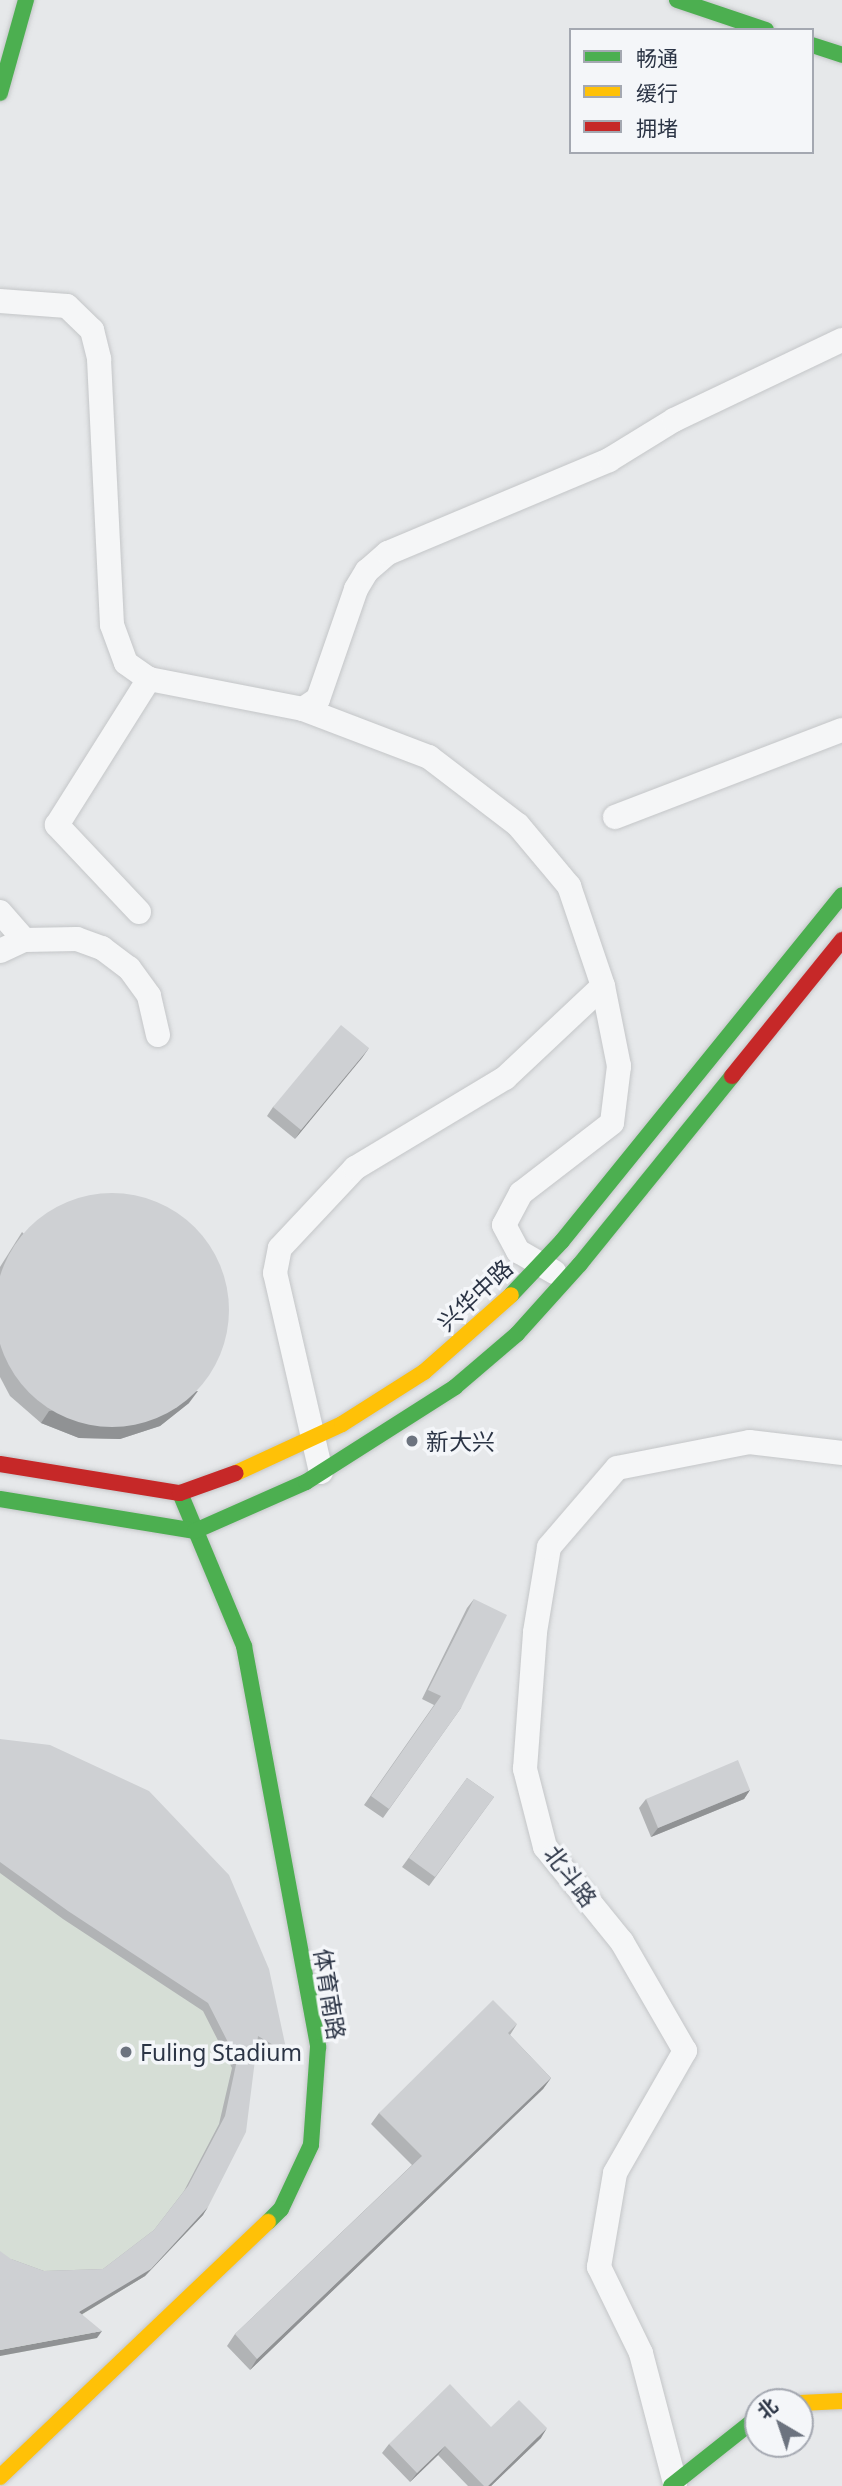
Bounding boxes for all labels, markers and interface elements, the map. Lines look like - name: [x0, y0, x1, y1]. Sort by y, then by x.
- legend: [569, 28, 814, 154]
- text: 畅通: [636, 44, 678, 72]
- text: 缓行: [636, 79, 678, 107]
- text: 拥堵: [636, 114, 678, 142]
- street label: 兴华中路: [432, 1254, 518, 1336]
- place label: 新大兴: [426, 1427, 495, 1455]
- marker: 新大兴: [404, 1433, 420, 1449]
- street label: 北斗路: [539, 1840, 603, 1912]
- street label: 体育南路: [309, 1946, 351, 2042]
- place label: Fuling Stadium: [140, 2038, 302, 2066]
- marker: Fuling Stadium: [118, 2044, 134, 2060]
- north arrow: [744, 2388, 814, 2458]
- text: 北: [751, 2392, 783, 2424]

